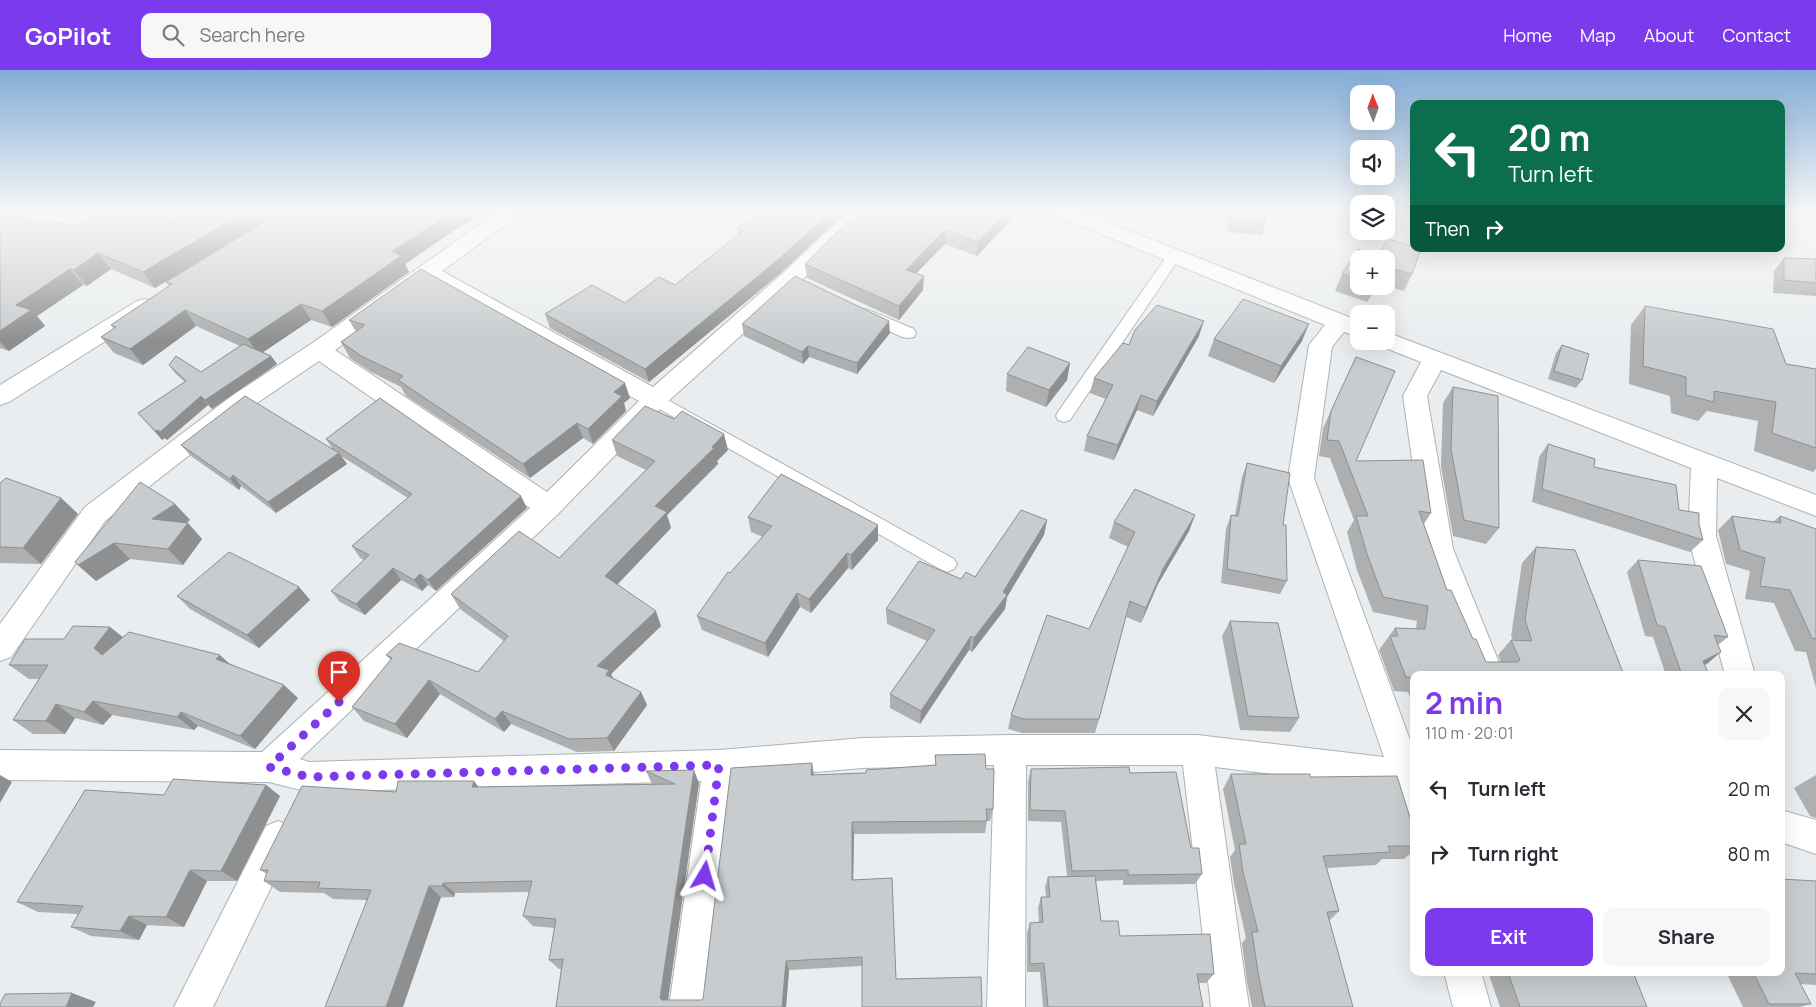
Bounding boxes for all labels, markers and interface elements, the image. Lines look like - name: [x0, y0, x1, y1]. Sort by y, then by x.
- search box: [141, 13, 491, 58]
- text: GoPilot: [25, 19, 111, 52]
- icon: search: [159, 21, 187, 49]
- text: Search here: [199, 22, 305, 48]
- text: Home: [1503, 23, 1552, 47]
- text: Map: [1580, 23, 1616, 47]
- text: About: [1644, 23, 1694, 47]
- text: Contact: [1722, 23, 1791, 47]
- north arrow: [1350, 85, 1395, 130]
- map controls: [1350, 85, 1395, 350]
- text: 20 m: [1508, 114, 1590, 162]
- icon: left: [1425, 120, 1490, 185]
- button: sound: [1350, 140, 1395, 185]
- text: Turn left: [1508, 159, 1593, 189]
- button: layers: [1350, 195, 1395, 240]
- icon: right: [1480, 215, 1508, 243]
- text: Then: [1425, 216, 1470, 242]
- button: +: [1350, 250, 1395, 295]
- button: −: [1350, 305, 1395, 350]
- pin: [318, 651, 360, 702]
- icon: arrive: [325, 658, 353, 686]
- text: 2 min: [1425, 682, 1503, 723]
- button: close: [1718, 688, 1770, 740]
- text: 110 m · 20:01: [1425, 722, 1514, 744]
- icon: left: [1425, 775, 1453, 803]
- text: Turn left: [1468, 776, 1546, 802]
- text: 20 m: [1728, 776, 1770, 802]
- icon: right: [1425, 840, 1453, 868]
- text: Turn right: [1468, 841, 1558, 867]
- text: 80 m: [1727, 841, 1770, 867]
- position arrow: [678, 849, 730, 901]
- button: Exit: [1425, 908, 1593, 966]
- button: Share: [1603, 908, 1770, 966]

